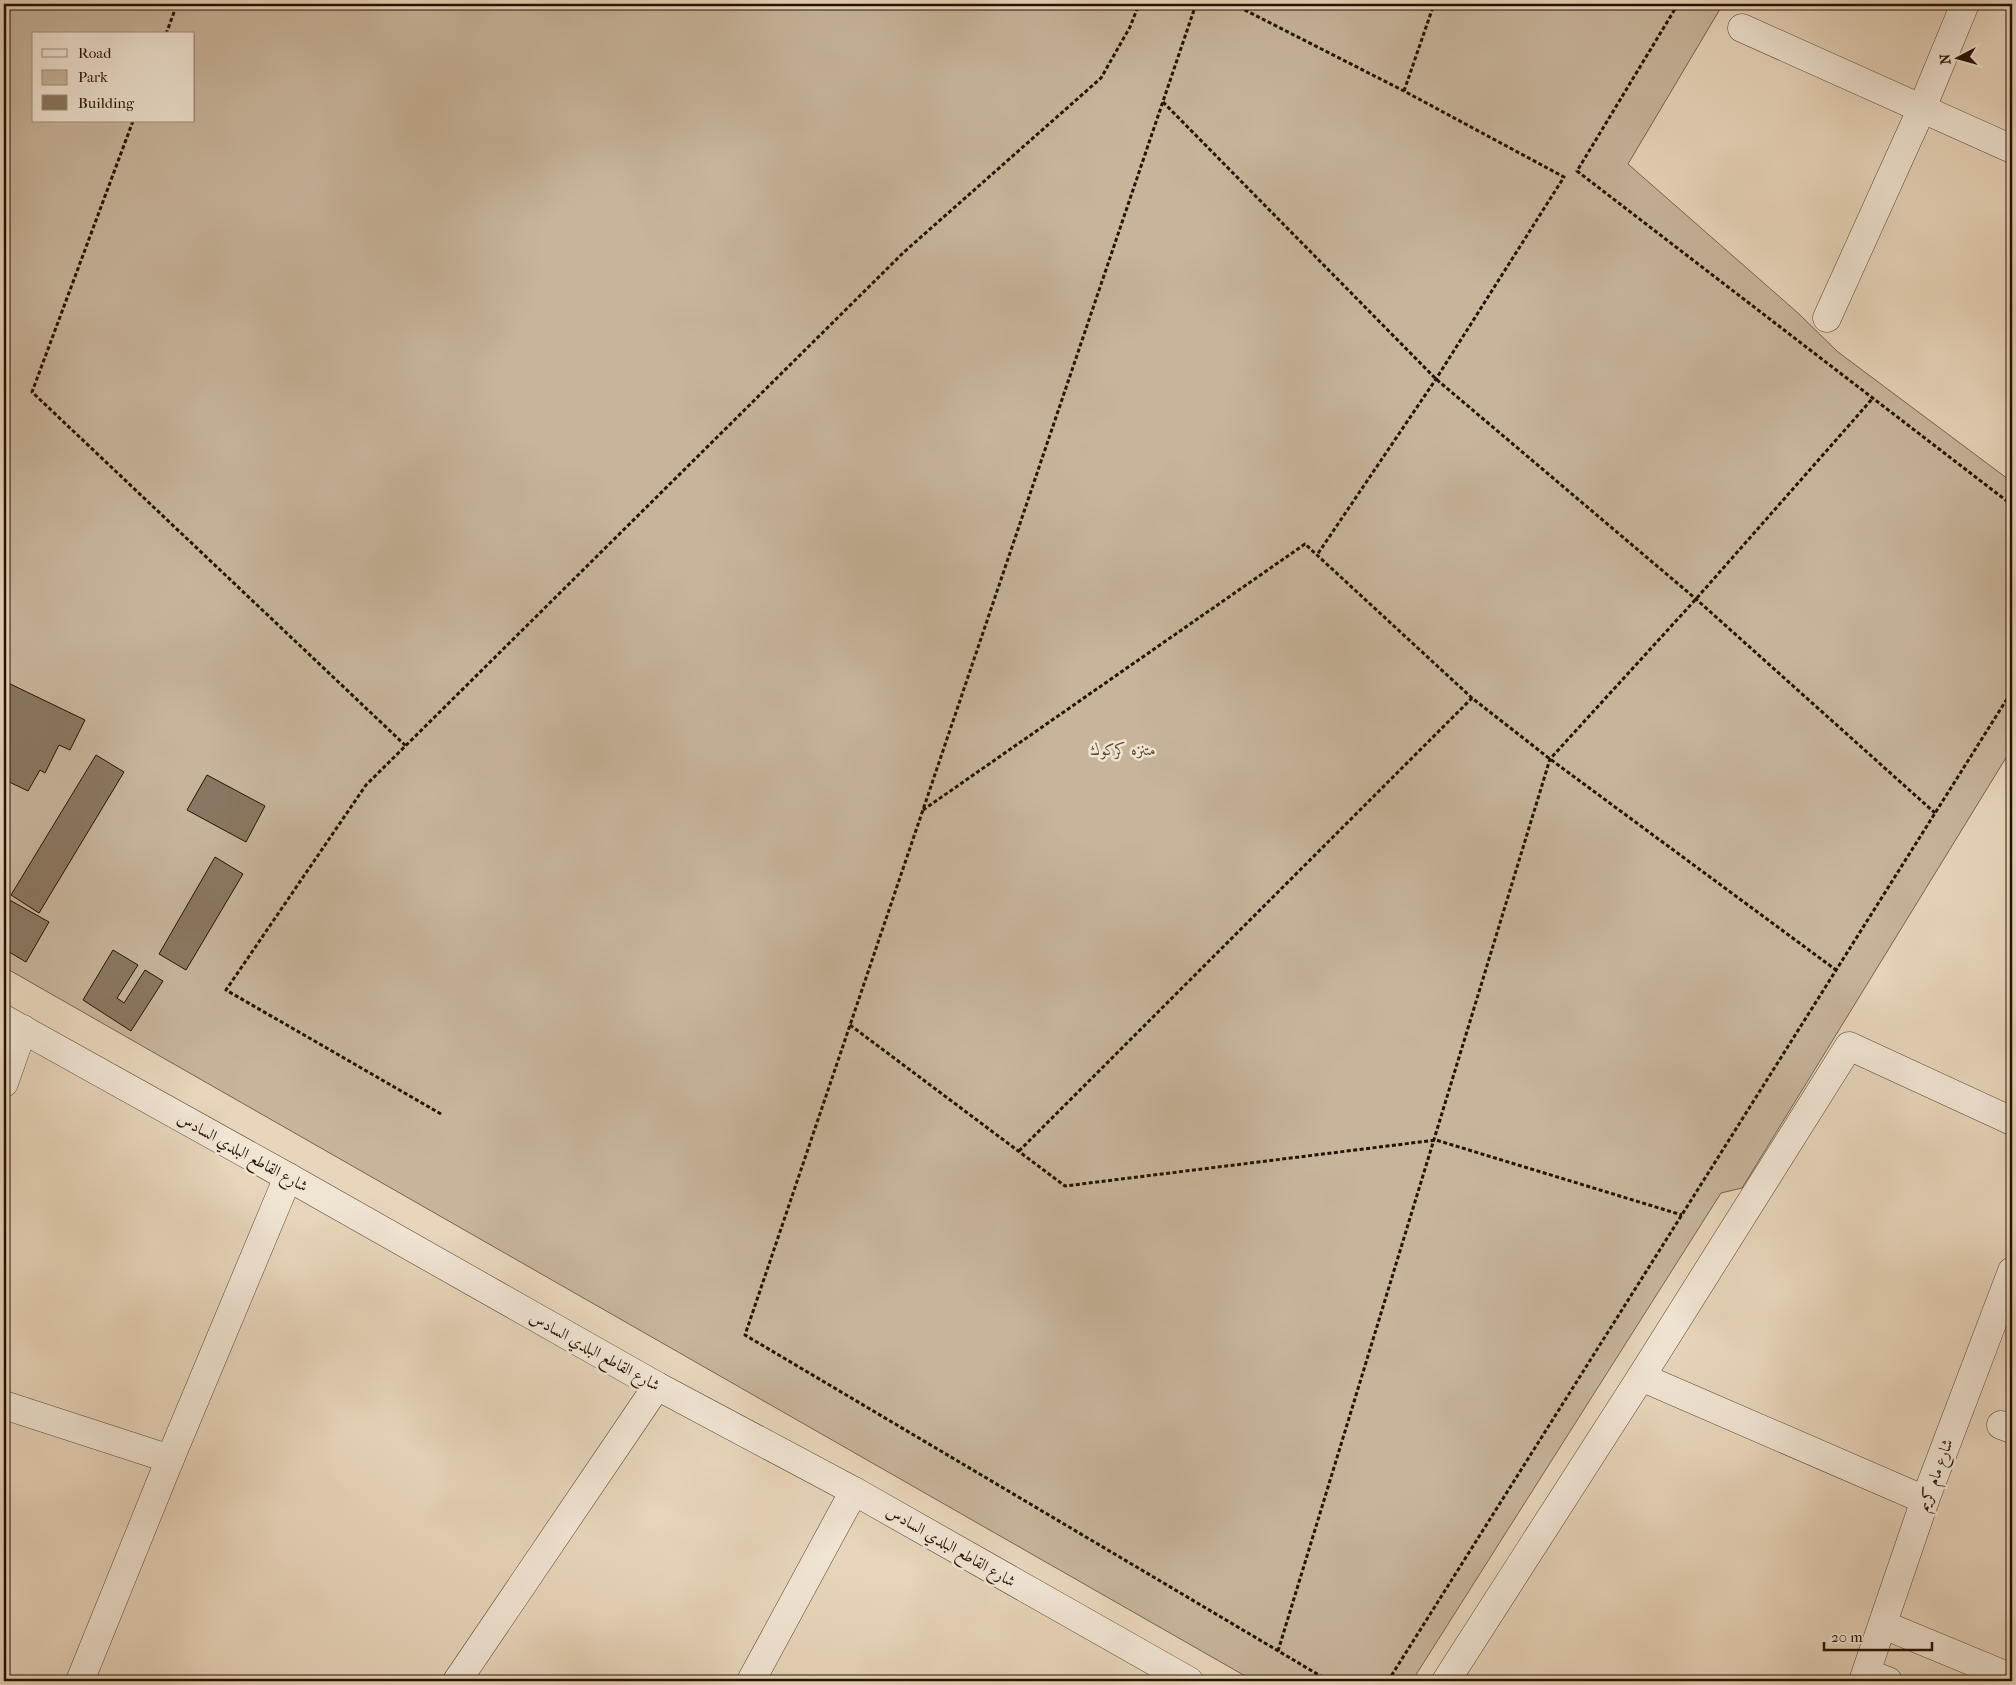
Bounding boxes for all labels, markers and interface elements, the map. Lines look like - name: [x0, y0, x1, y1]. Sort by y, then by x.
- legend: [32, 32, 195, 122]
- north arrow: [1934, 32, 1984, 82]
- text: Road: [78, 44, 112, 62]
- text: N: [1937, 53, 1955, 65]
- text: Park: [78, 68, 108, 86]
- text: Building: [78, 94, 135, 112]
- park label: متنزه كركوك: [1090, 740, 1156, 760]
- street label: شارع القاطع البلدي السادس: [172, 1108, 312, 1201]
- street label: شارع القاطع البلدي السادس: [524, 1307, 664, 1400]
- street label: شارع مام كريم: [1913, 1436, 1962, 1516]
- street label: شارع القاطع البلدي السادس: [880, 1501, 1019, 1596]
- scale bar: [1824, 1620, 1931, 1652]
- text: 20 m: [1831, 1628, 1863, 1646]

